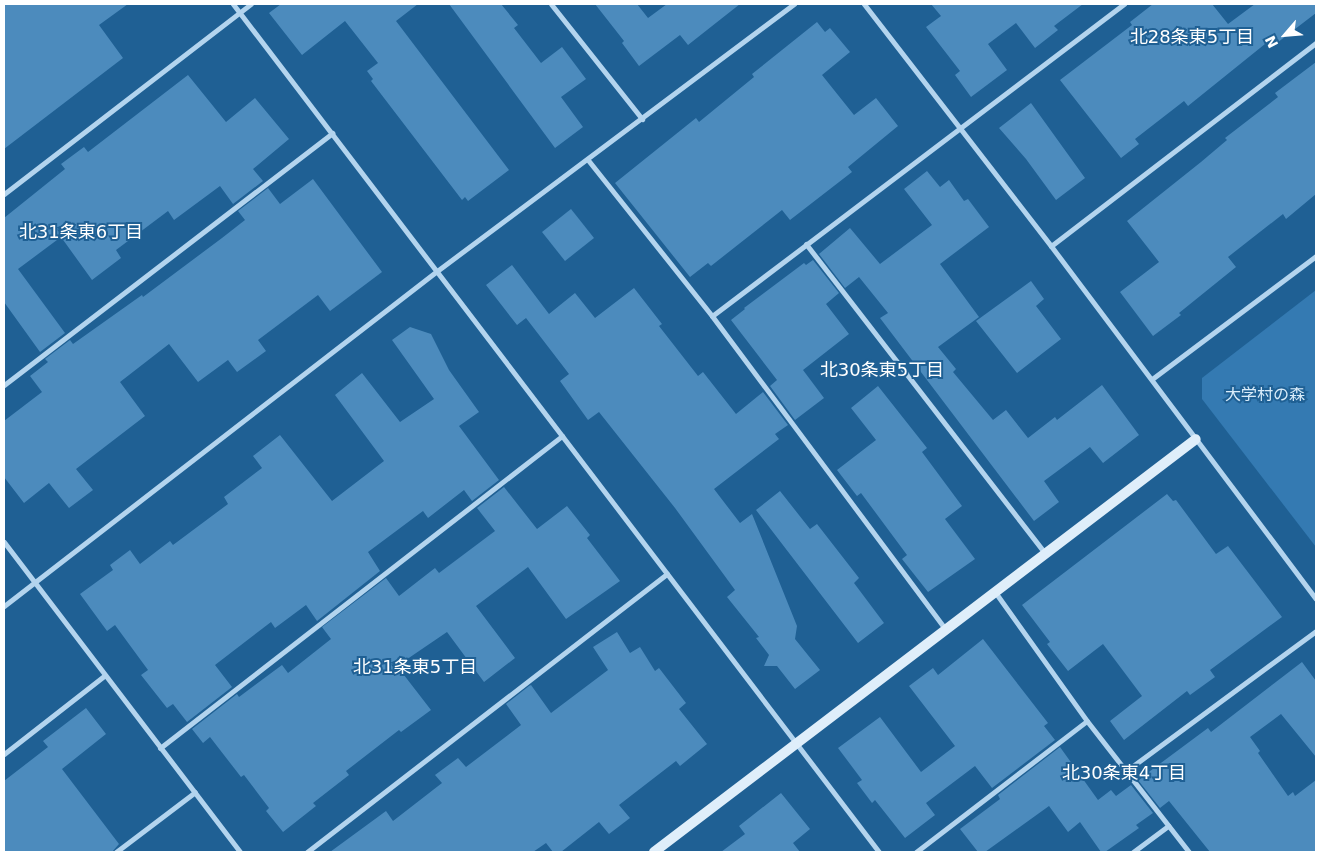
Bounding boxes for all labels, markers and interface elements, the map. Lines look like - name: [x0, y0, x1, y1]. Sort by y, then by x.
- north arrow: [1260, 10, 1310, 60]
- district label: 北28条東5丁目: [1130, 26, 1254, 48]
- text: N: [1262, 33, 1281, 51]
- district label: 北31条東6丁目: [19, 221, 143, 243]
- district label: 北30条東5丁目: [820, 359, 944, 381]
- park label: 大学村の森: [1225, 385, 1305, 405]
- district label: 北31条東5丁目: [353, 656, 477, 678]
- district label: 北30条東4丁目: [1062, 762, 1186, 784]

